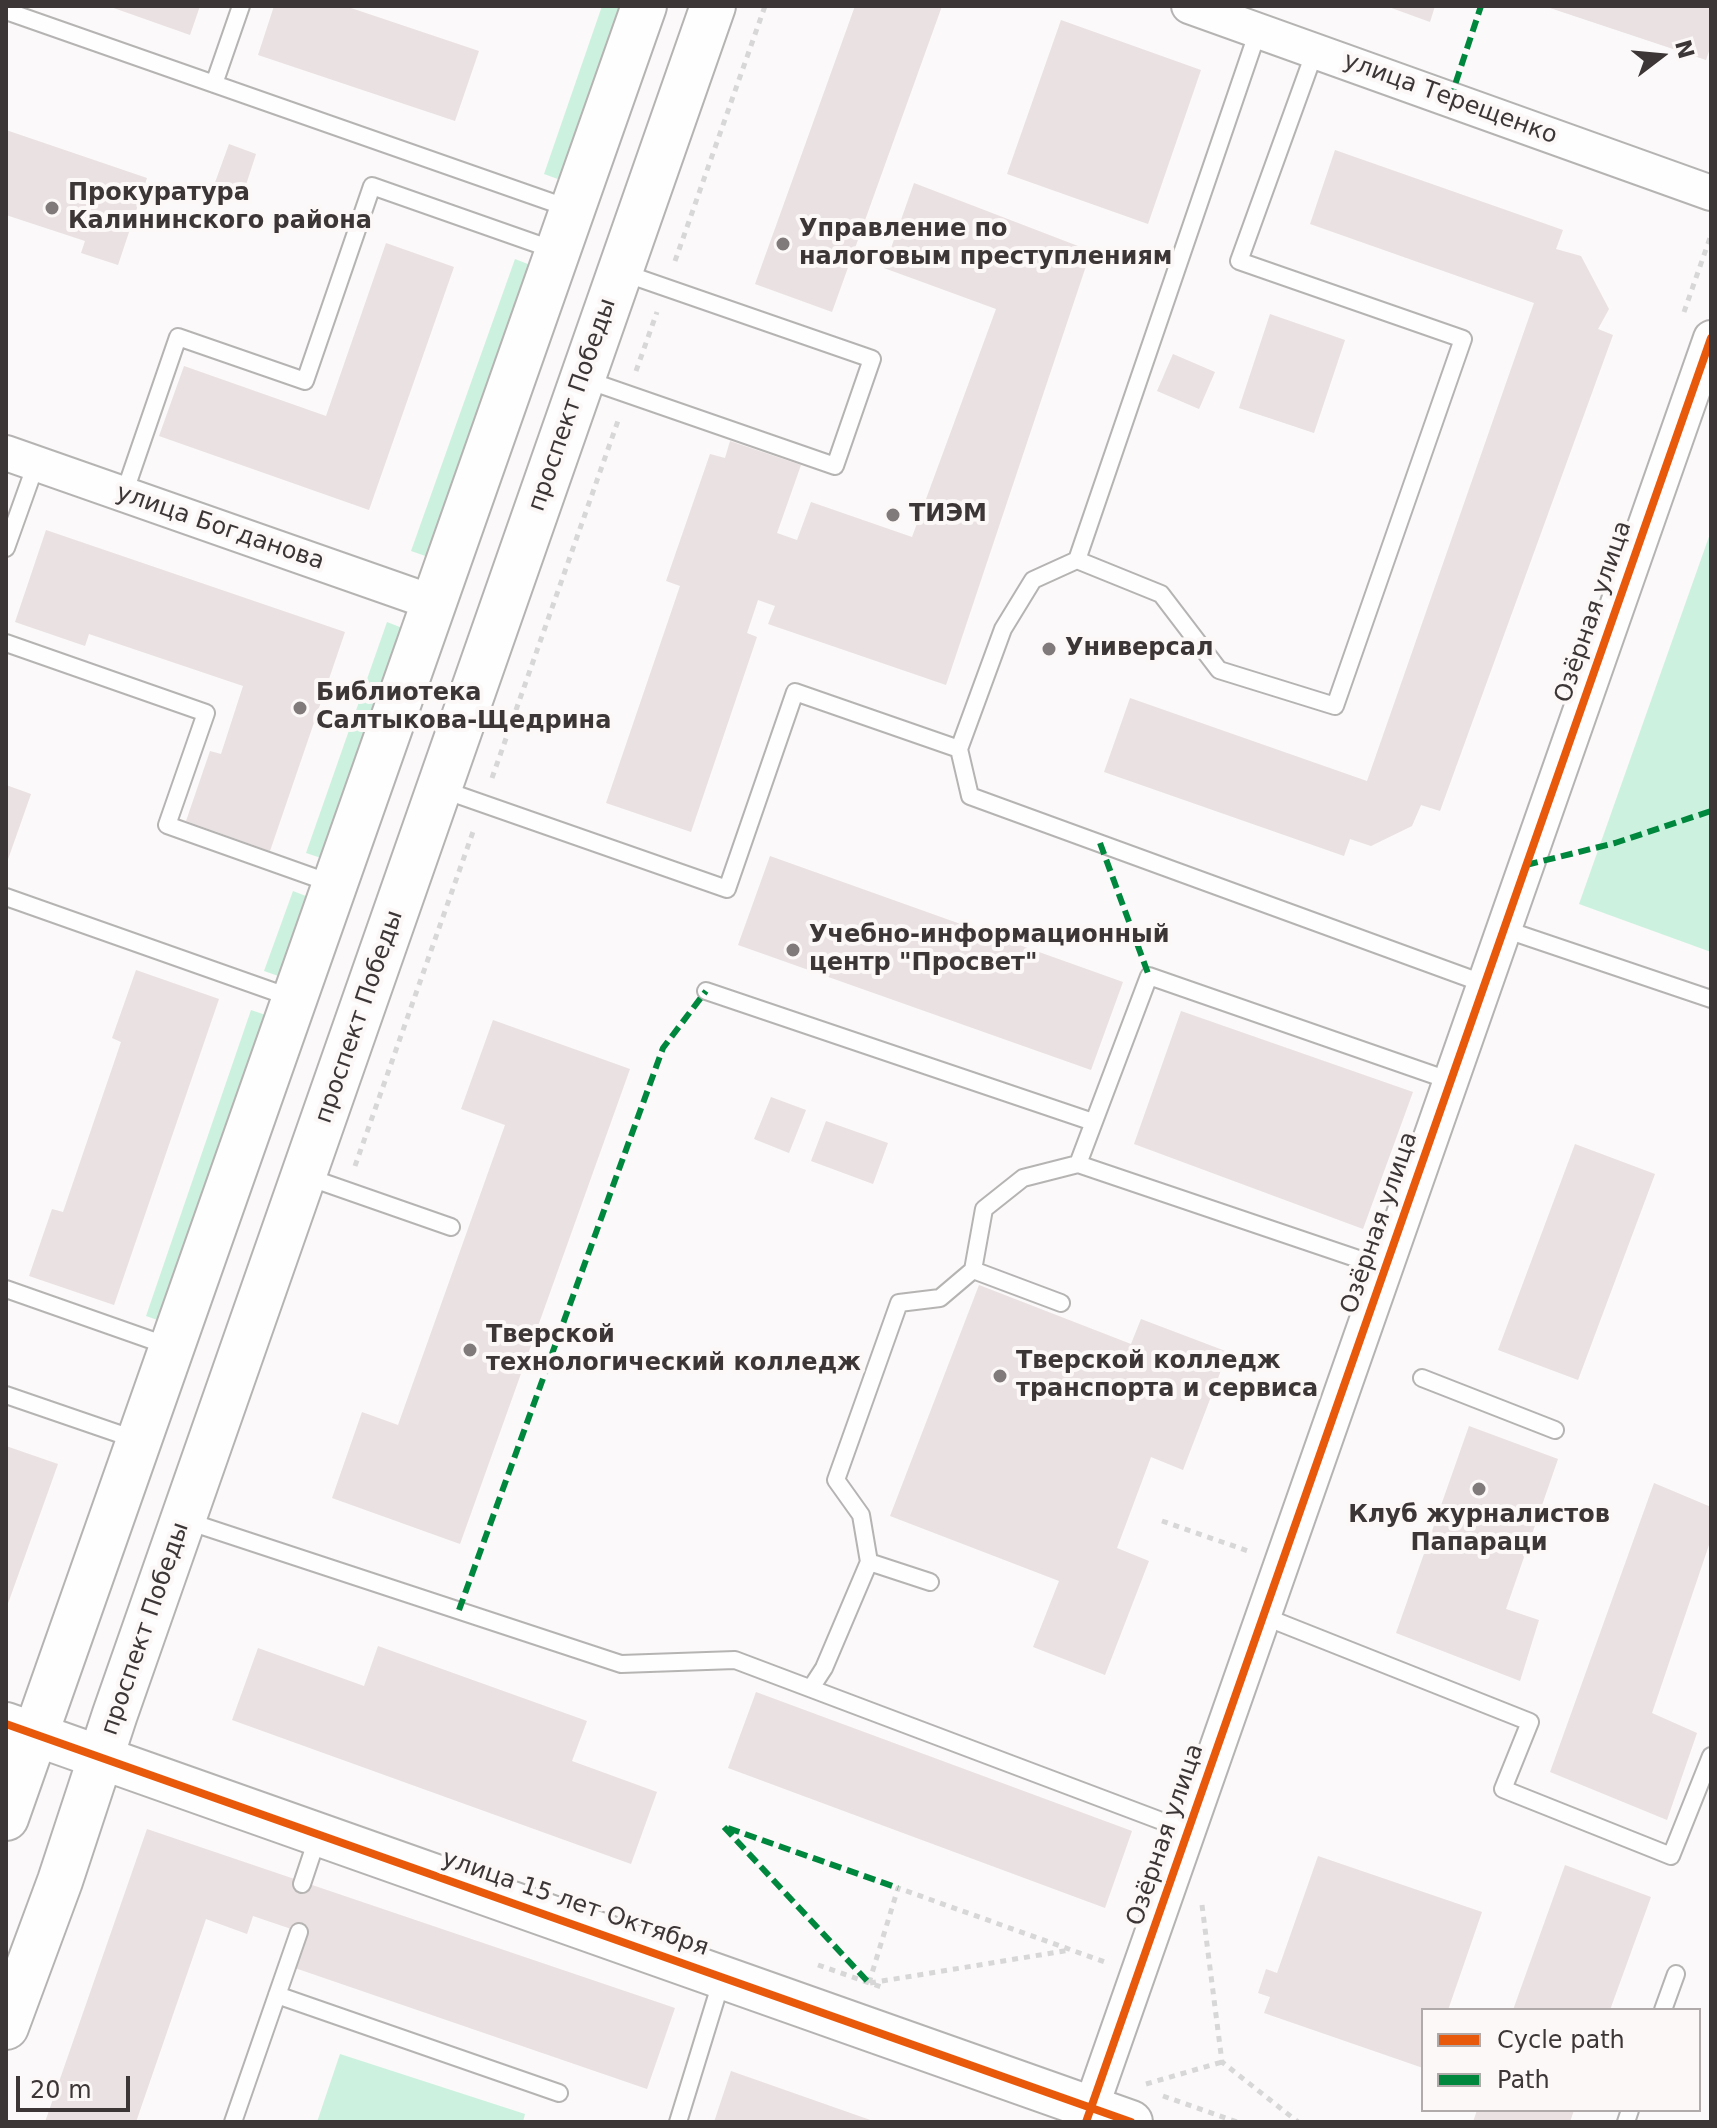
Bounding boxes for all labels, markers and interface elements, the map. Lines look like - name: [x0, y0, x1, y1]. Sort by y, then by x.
- north arrow: [1621, 16, 1701, 96]
- text: N: [1670, 37, 1699, 62]
- street label: улица Терещенко: [1339, 47, 1561, 151]
- place label: Прокуратура Калининского района: [68, 180, 372, 236]
- marker: Прокуратура Калининского района: [43, 199, 61, 217]
- place label: Управление по налоговым преступлениям: [799, 216, 1172, 272]
- marker: Управление по налоговым преступлениям: [774, 235, 792, 253]
- street label: проспект Победы: [523, 295, 623, 515]
- street label: улица Богданова: [112, 479, 328, 577]
- place label: ТИЭМ: [909, 501, 987, 529]
- marker: ТИЭМ: [884, 506, 902, 524]
- street label: Озёрная улица: [1549, 517, 1639, 707]
- place label: Универсал: [1065, 635, 1214, 663]
- marker: Универсал: [1040, 640, 1058, 658]
- place label: Библиотека Салтыкова-Щедрина: [316, 680, 611, 736]
- marker: Библиотека Салтыкова-Щедрина: [291, 699, 309, 717]
- street label: проспект Победы: [310, 907, 410, 1127]
- place label: Учебно-информационный центр "Просвет": [809, 922, 1170, 978]
- marker: Учебно-информационный центр "Просвет": [784, 941, 802, 959]
- street label: Озёрная улица: [1335, 1128, 1425, 1318]
- place label: Тверской технологический колледж: [486, 1322, 861, 1378]
- marker: Тверской технологический колледж: [461, 1341, 479, 1359]
- place label: Тверской колледж транспорта и сервиса: [1016, 1348, 1318, 1404]
- marker: Тверской колледж транспорта и сервиса: [991, 1367, 1009, 1385]
- marker: Клуб журналистов Папараци: [1470, 1480, 1488, 1498]
- place label: Клуб журналистов Папараци: [1348, 1502, 1610, 1558]
- street label: проспект Победы: [96, 1519, 196, 1739]
- street label: Озёрная улица: [1121, 1740, 1211, 1930]
- street label: улица 15 лет Октября: [438, 1845, 712, 1963]
- legend: [1421, 2008, 1701, 2112]
- text: Cycle path: [1497, 2026, 1625, 2054]
- scale bar: [20, 2060, 134, 2110]
- text: Path: [1497, 2066, 1550, 2094]
- text: 20 m: [30, 2076, 92, 2104]

